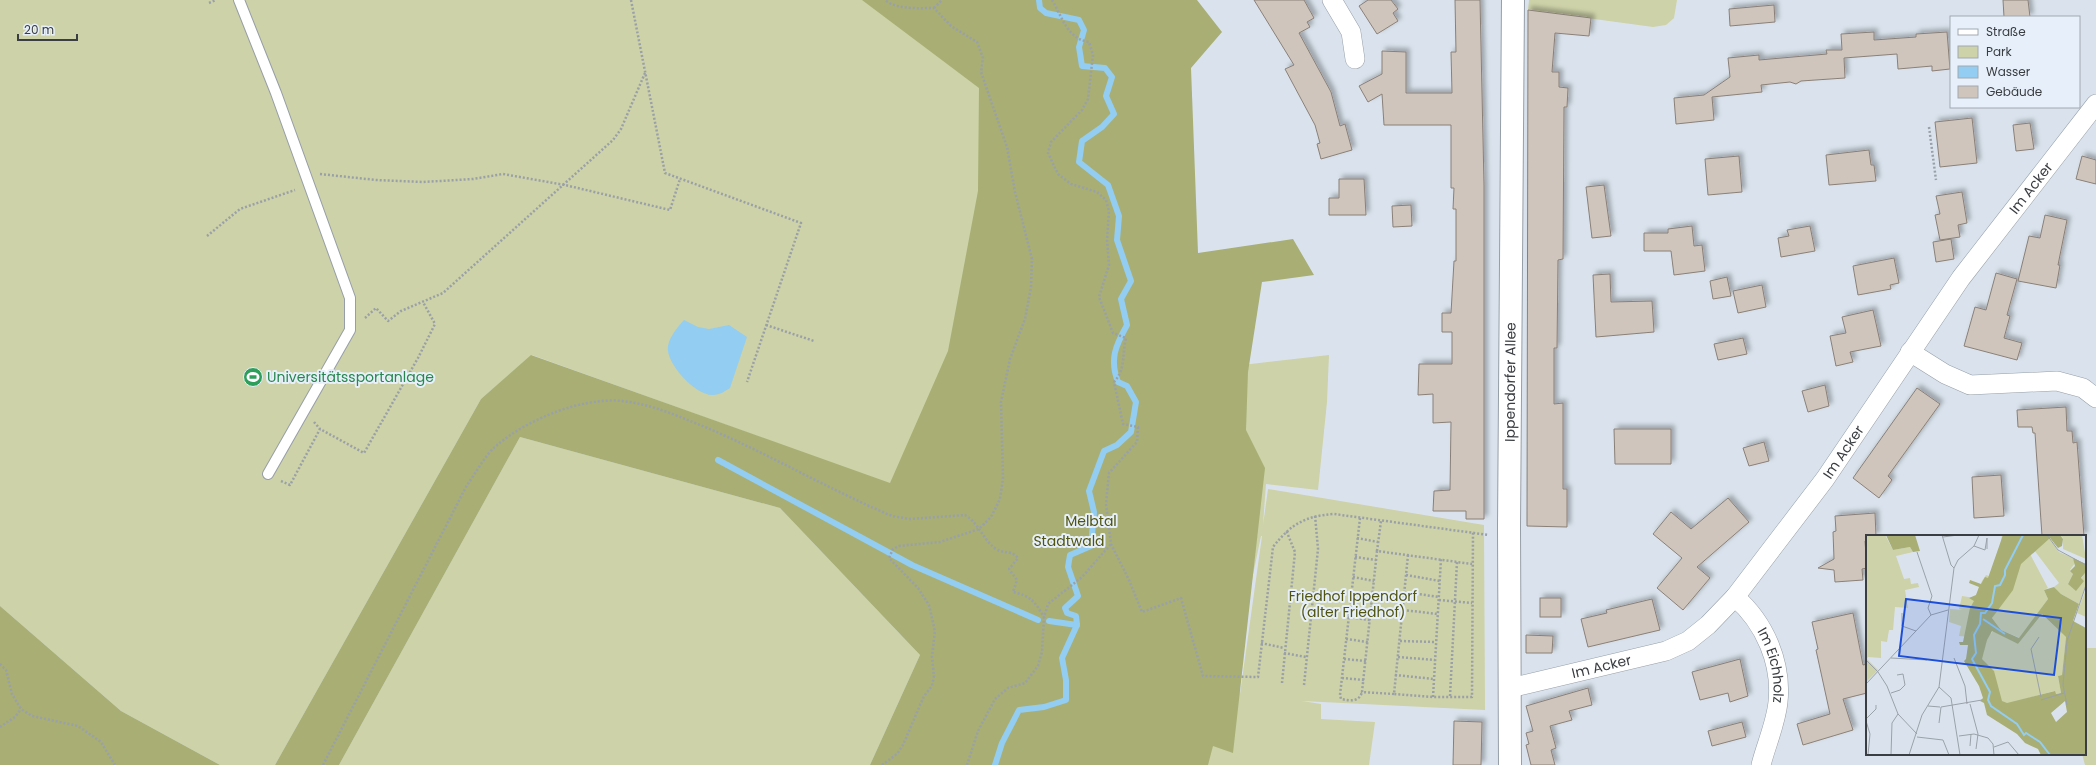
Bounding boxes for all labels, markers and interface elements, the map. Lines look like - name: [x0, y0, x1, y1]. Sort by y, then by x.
- scale bar: [18, 16, 77, 42]
- legend: [1950, 16, 2080, 108]
- text: 20 m: [24, 21, 54, 38]
- text: Straße: [1986, 23, 2026, 40]
- text: Park: [1986, 43, 2013, 60]
- text: Wasser: [1986, 63, 2031, 80]
- text: Gebäude: [1986, 83, 2042, 100]
- street label: Im Acker: [2004, 158, 2057, 218]
- street label: Ippendorfer Allee: [1500, 322, 1521, 442]
- sports icon: Universitätssportanlage: [242, 366, 264, 388]
- place label: Universitätssportanlage: [267, 367, 434, 387]
- street label: Im Acker: [1818, 421, 1869, 483]
- park label: Melbtal: [1065, 511, 1117, 531]
- park label: Stadtwald: [1033, 531, 1105, 551]
- inset map: [1866, 535, 2086, 755]
- park label: Friedhof Ippendorf (alter Friedhof): [1289, 586, 1418, 622]
- street label: Im Eichholz: [1753, 624, 1789, 704]
- street label: Im Acker: [1570, 650, 1633, 683]

